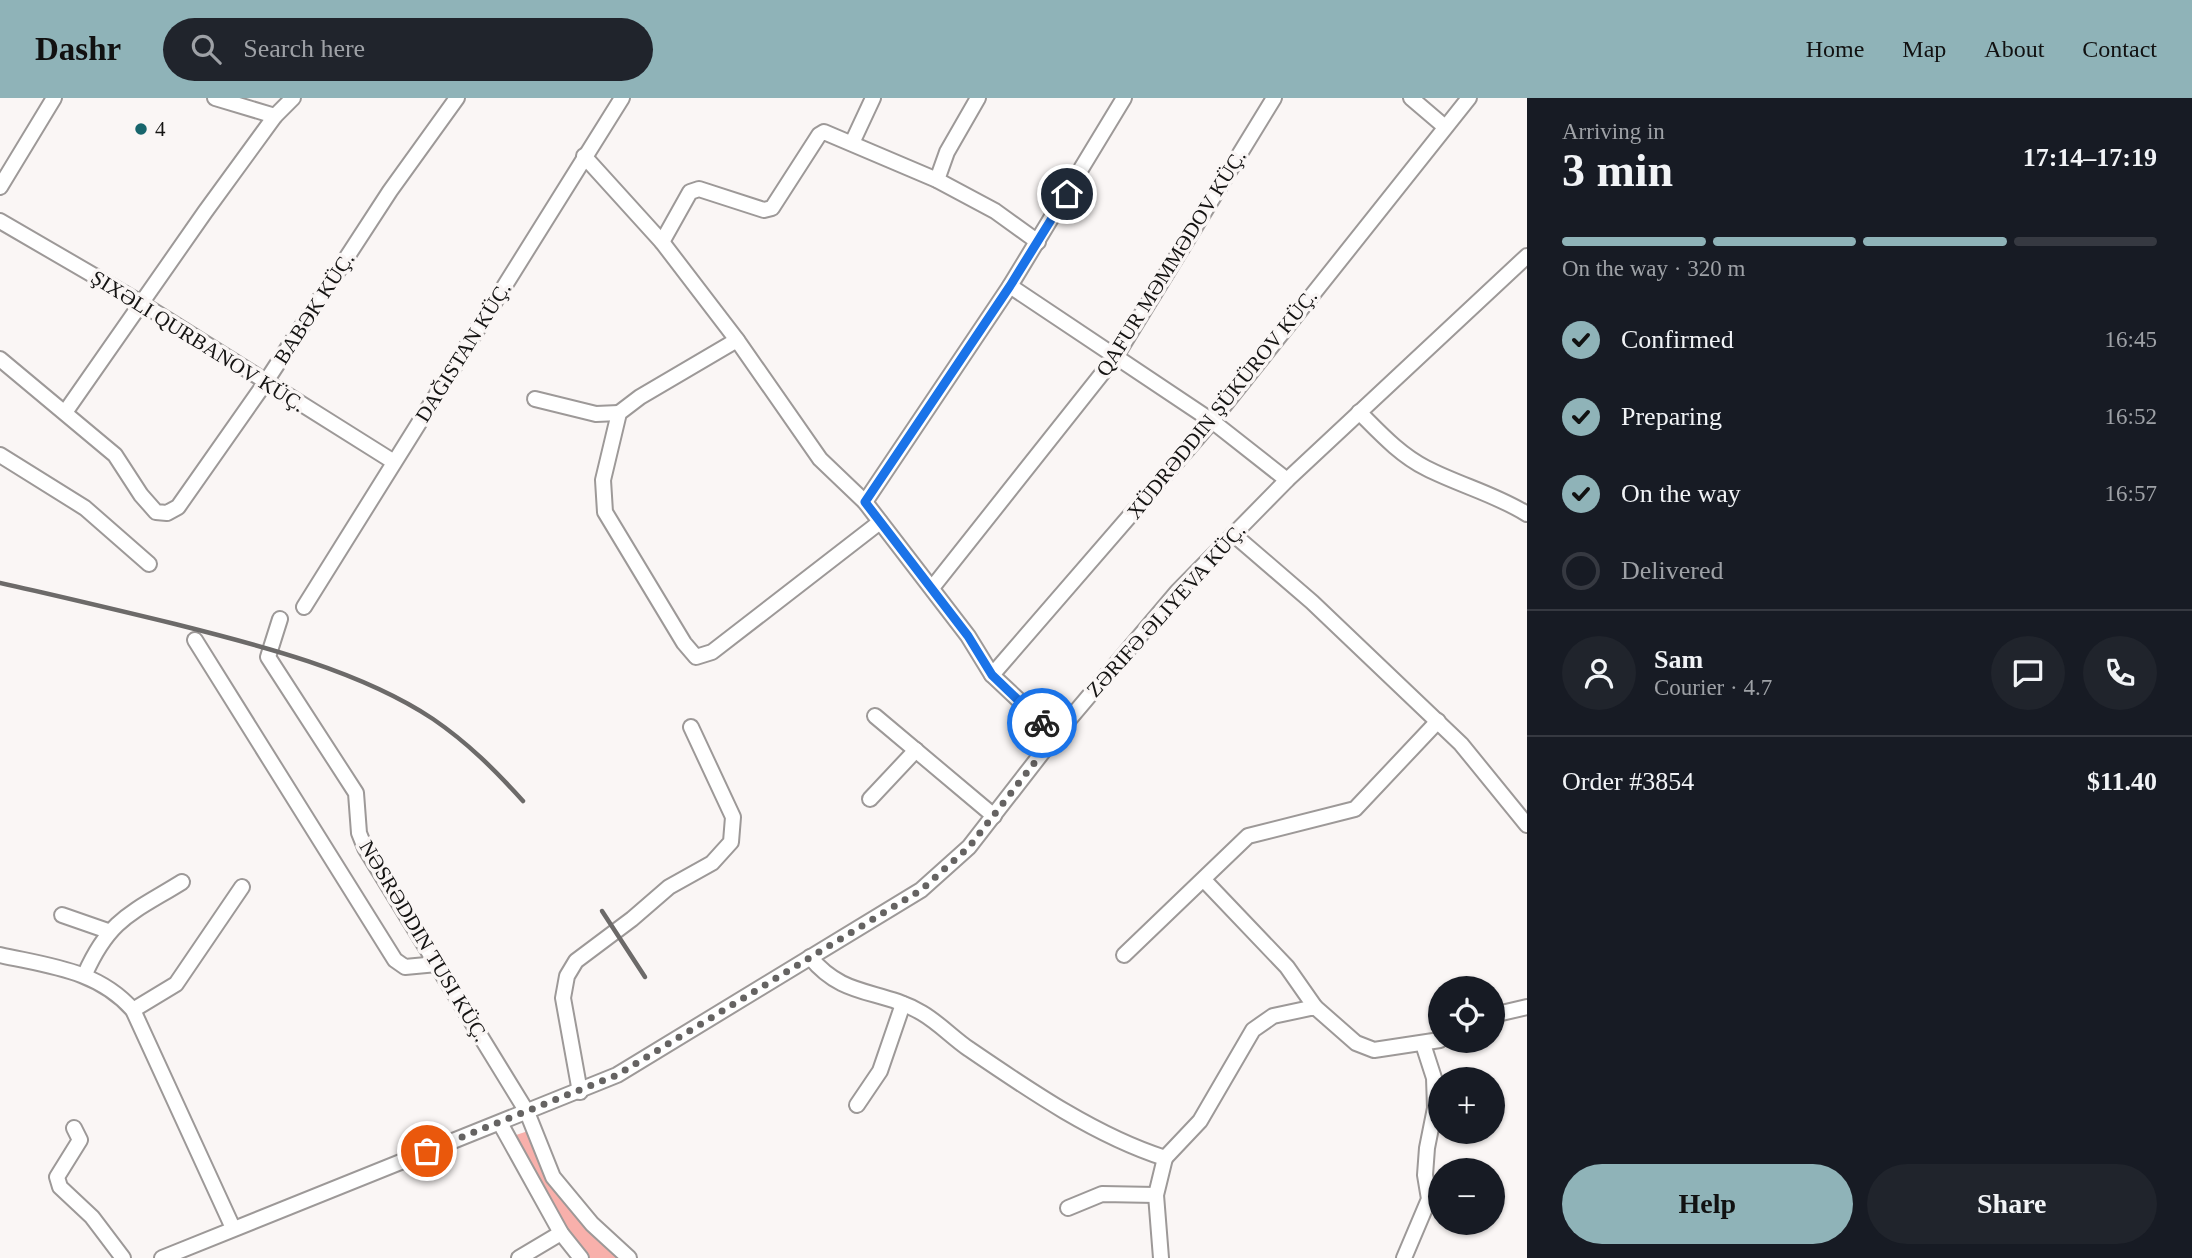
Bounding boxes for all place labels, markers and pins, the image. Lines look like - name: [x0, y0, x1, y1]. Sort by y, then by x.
- place label: 4: [155, 117, 166, 141]
- marker: 4: [133, 121, 149, 137]
- pin: [1037, 164, 1097, 224]
- pin: [397, 1121, 457, 1181]

